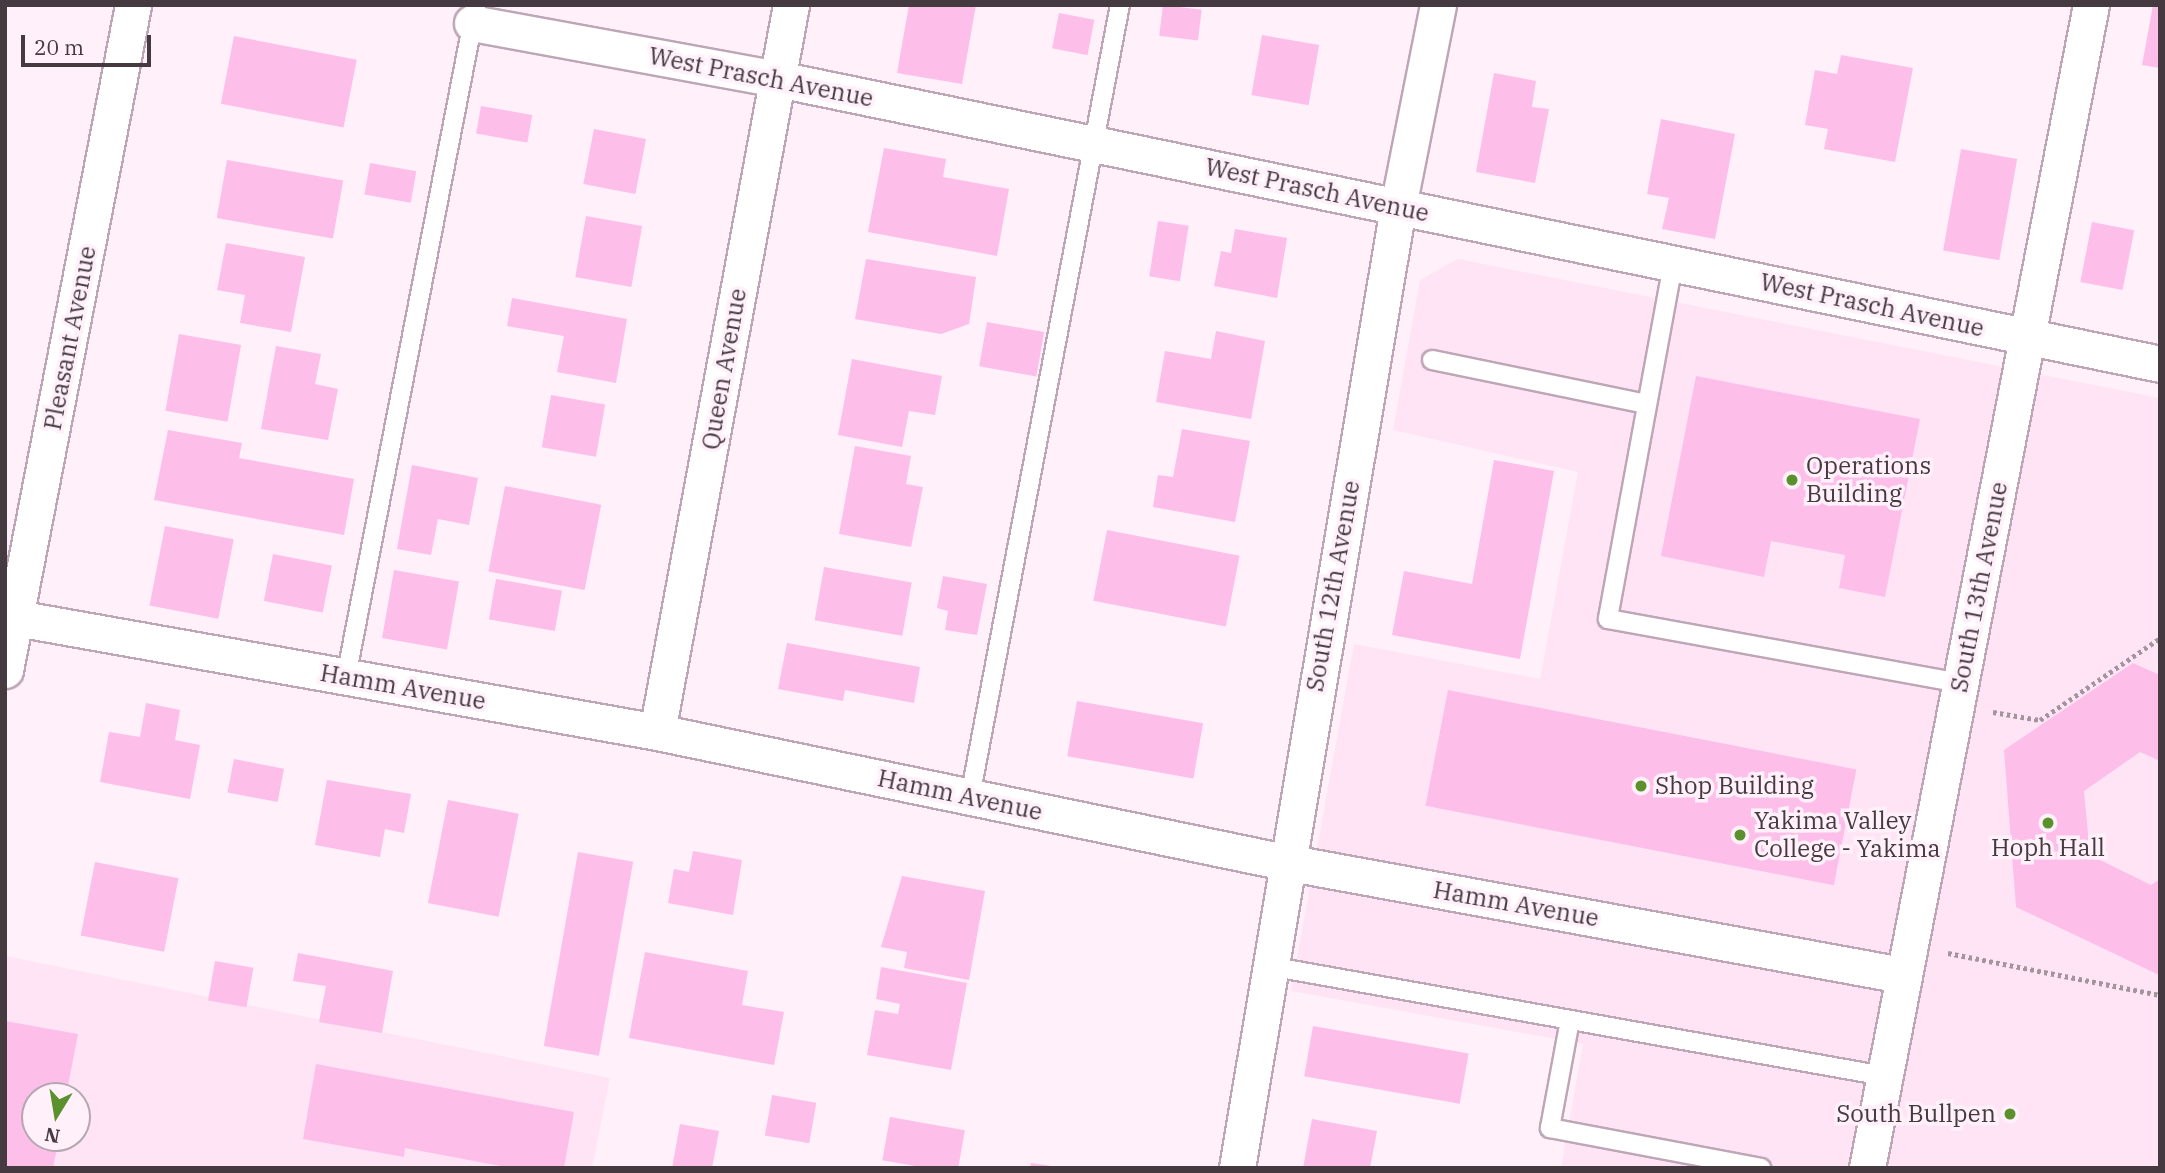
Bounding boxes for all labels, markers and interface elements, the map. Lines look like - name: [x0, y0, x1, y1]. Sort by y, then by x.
- scale bar: [24, 21, 154, 65]
- text: 20 m: [34, 33, 84, 61]
- street label: West Prasch Avenue: [646, 41, 876, 113]
- street label: West Prasch Avenue: [1202, 152, 1432, 228]
- street label: Pleasant Avenue: [38, 243, 102, 433]
- street label: West Prasch Avenue: [1757, 267, 1987, 343]
- street label: Queen Avenue: [696, 286, 752, 452]
- place label: Operations Building: [1806, 452, 1931, 508]
- marker: Operations Building: [1784, 472, 1800, 488]
- street label: South 12th Avenue: [1300, 478, 1366, 694]
- street label: South 13th Avenue: [1944, 479, 2014, 695]
- street label: Hamm Avenue: [318, 658, 488, 716]
- street label: Hamm Avenue: [875, 763, 1045, 827]
- place label: Shop Building: [1655, 772, 1814, 800]
- marker: Shop Building: [1633, 778, 1649, 794]
- place label: Yakima Valley College - Yakima: [1754, 807, 1941, 863]
- marker: Hoph Hall: [2040, 815, 2056, 831]
- marker: Yakima Valley College - Yakima: [1732, 827, 1748, 843]
- place label: Hoph Hall: [1991, 834, 2105, 862]
- street label: Hamm Avenue: [1431, 875, 1601, 933]
- north arrow: [21, 1082, 91, 1152]
- place label: South Bullpen: [1836, 1100, 1996, 1128]
- marker: South Bullpen: [2002, 1106, 2018, 1122]
- text: N: [43, 1122, 62, 1149]

